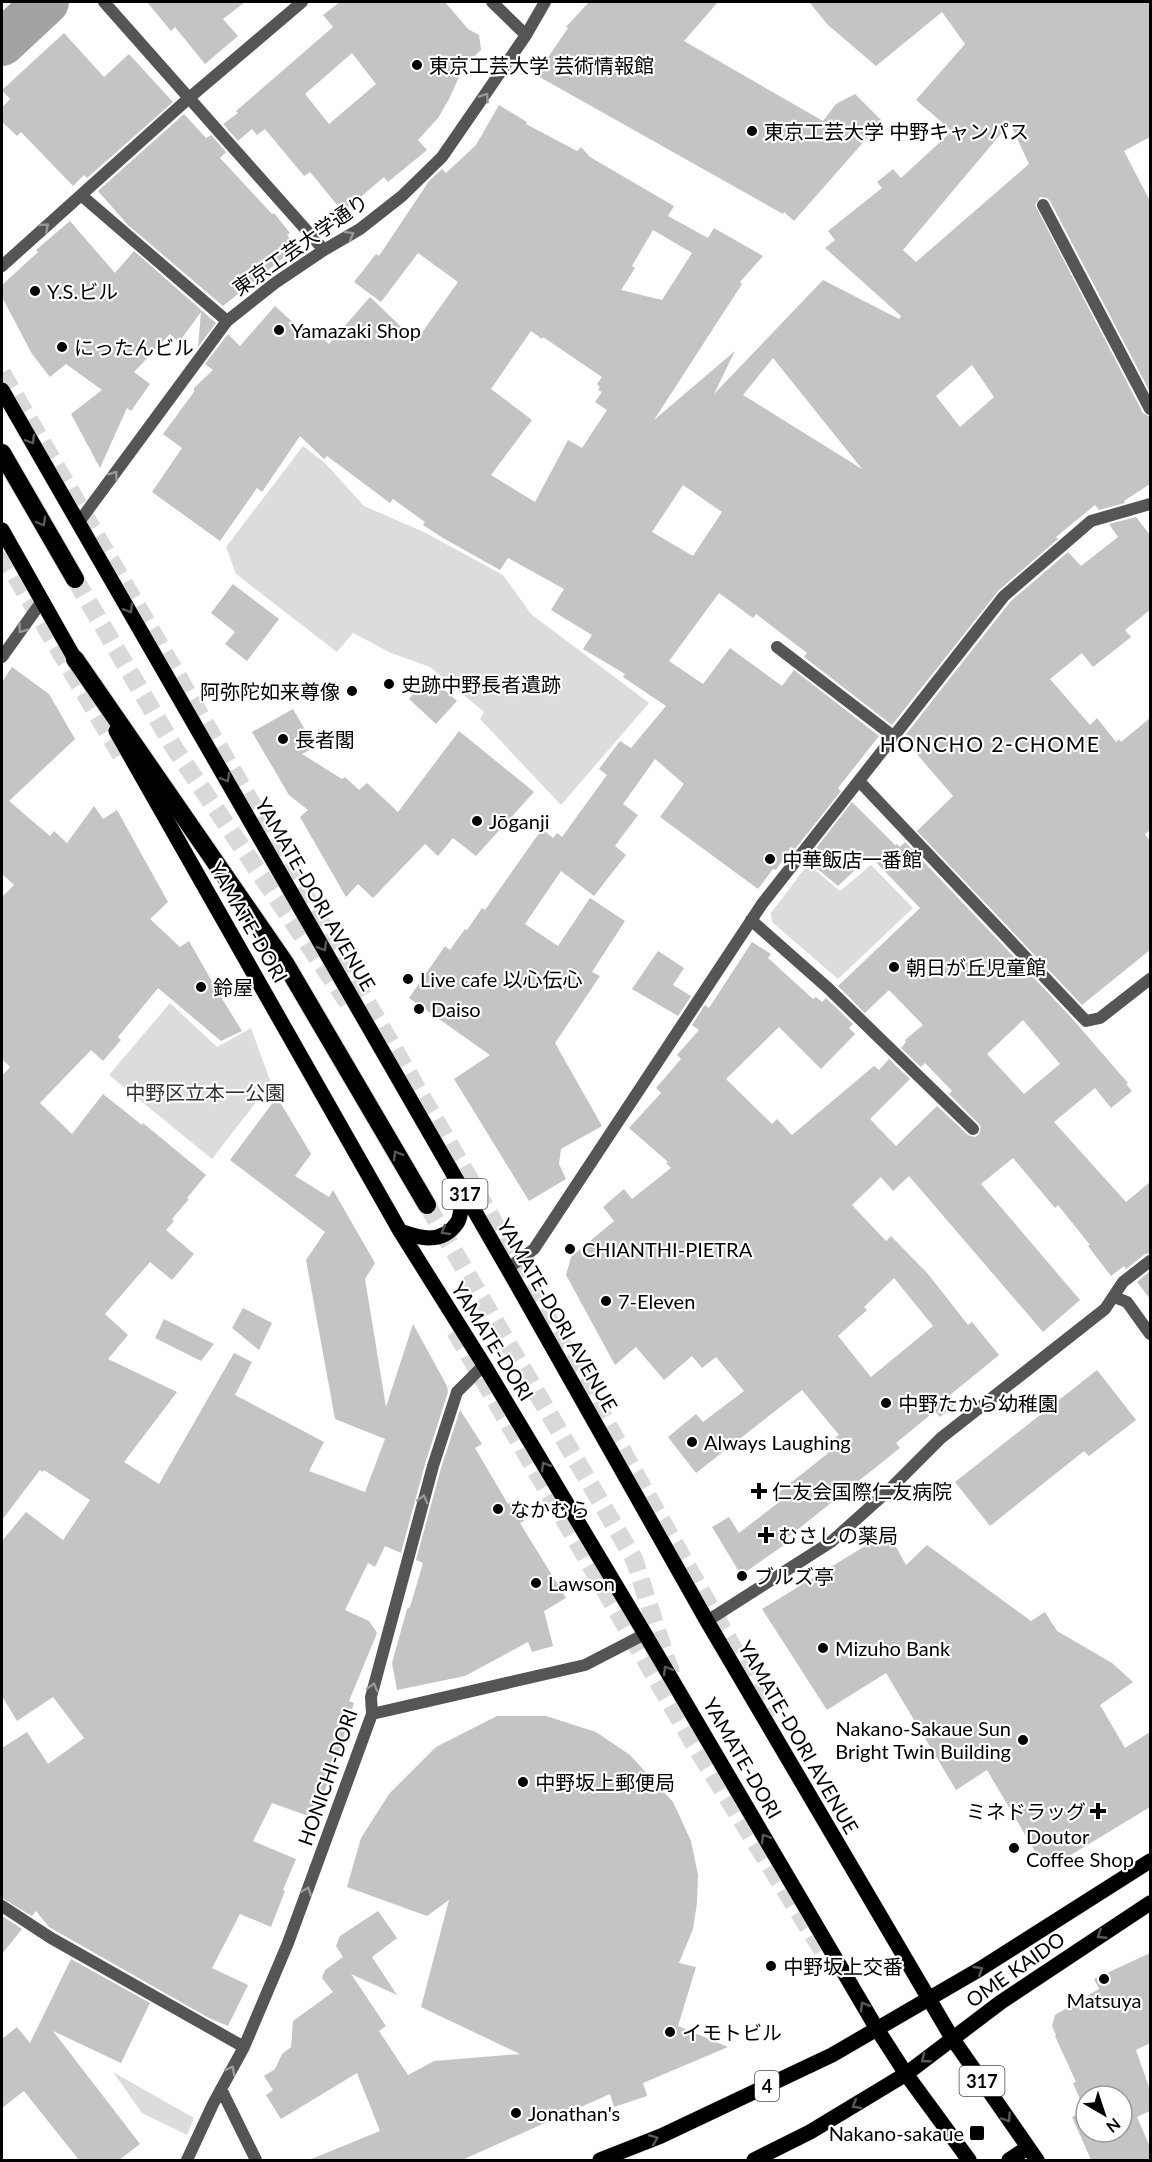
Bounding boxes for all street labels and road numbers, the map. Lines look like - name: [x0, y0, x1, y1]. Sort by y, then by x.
- street label: 東京工芸大学通り: [228, 188, 372, 300]
- street label: YAMATE-DORI AVENUE: [251, 793, 381, 995]
- street label: YAMATE-DORI: [205, 857, 293, 987]
- road number: 317: [442, 1179, 488, 1209]
- street label: YAMATE-DORI AVENUE: [493, 1214, 623, 1416]
- street label: YAMATE-DORI: [447, 1277, 539, 1405]
- street label: YAMATE-DORI AVENUE: [734, 1636, 864, 1838]
- street label: YAMATE-DORI: [699, 1693, 787, 1823]
- street label: HONICHI-DORI: [292, 1705, 362, 1849]
- street label: OME KAIDO: [961, 1926, 1069, 2012]
- road number: 317: [960, 2066, 1004, 2096]
- road number: 4: [755, 2071, 779, 2101]

